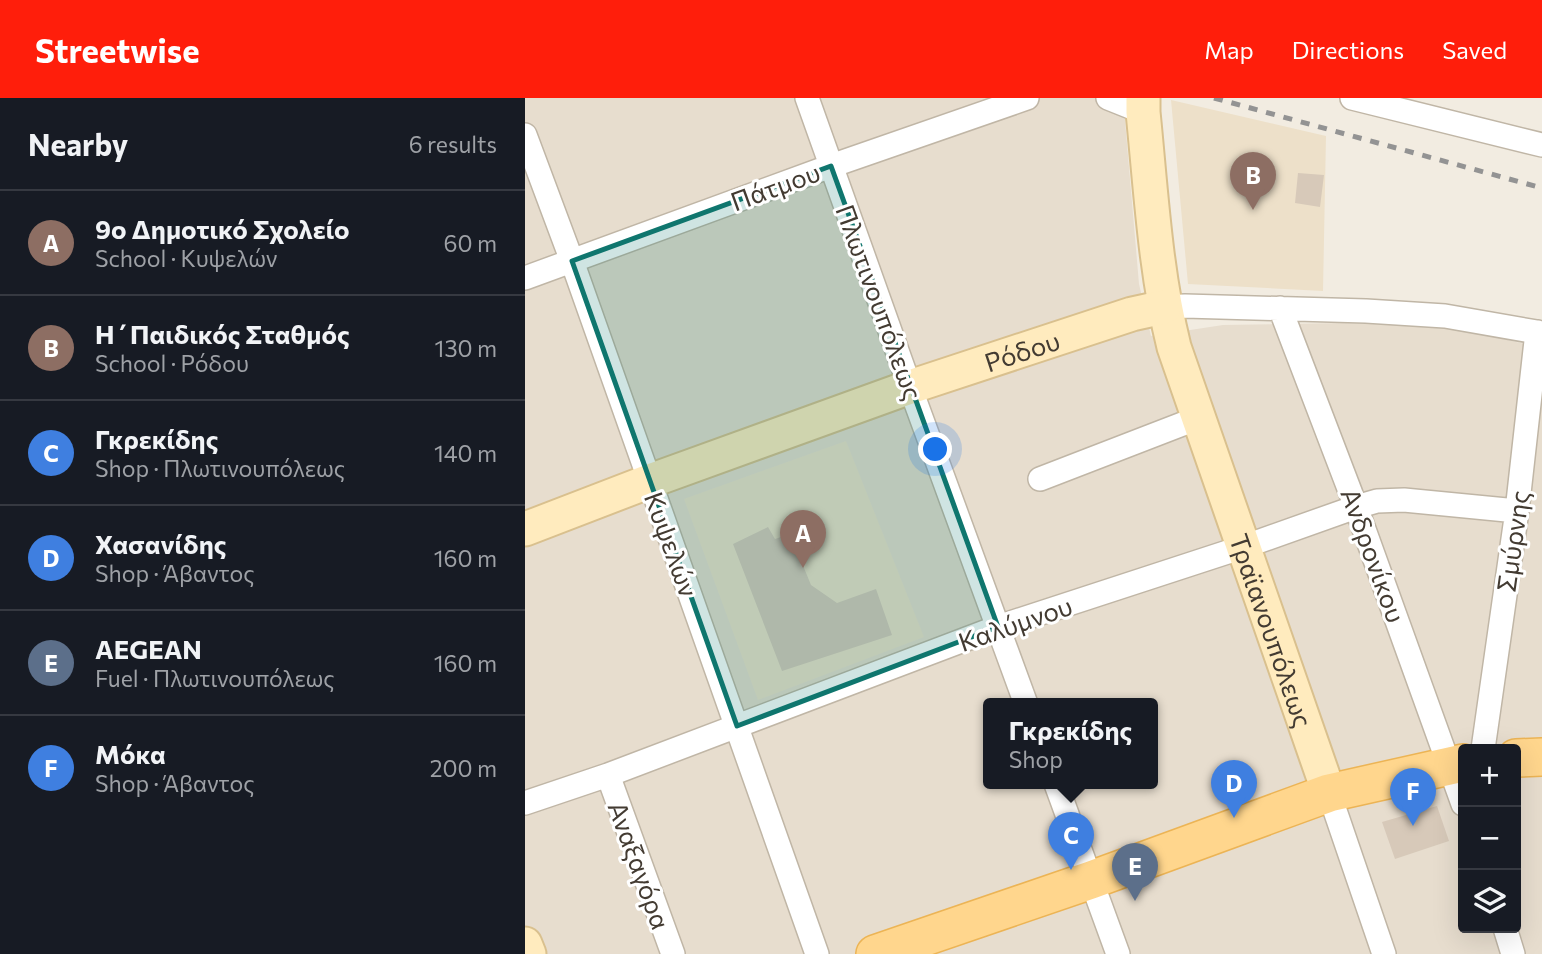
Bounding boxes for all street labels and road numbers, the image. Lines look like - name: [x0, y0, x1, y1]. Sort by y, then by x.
- street label: Πάτμου: [726, 156, 824, 216]
- street label: Πλωτινουπόλεως: [830, 200, 930, 404]
- street label: Ρόδου: [980, 323, 1063, 377]
- street label: Ανδρονίκου: [1335, 484, 1413, 626]
- street label: Κυψελών: [639, 487, 705, 601]
- street label: Σμύρνης: [1490, 488, 1534, 594]
- street label: Τραϊανουπόλεως: [1224, 529, 1320, 731]
- street label: Καλύμνου: [954, 589, 1076, 657]
- street label: Αναξαγόρα: [603, 797, 677, 933]

